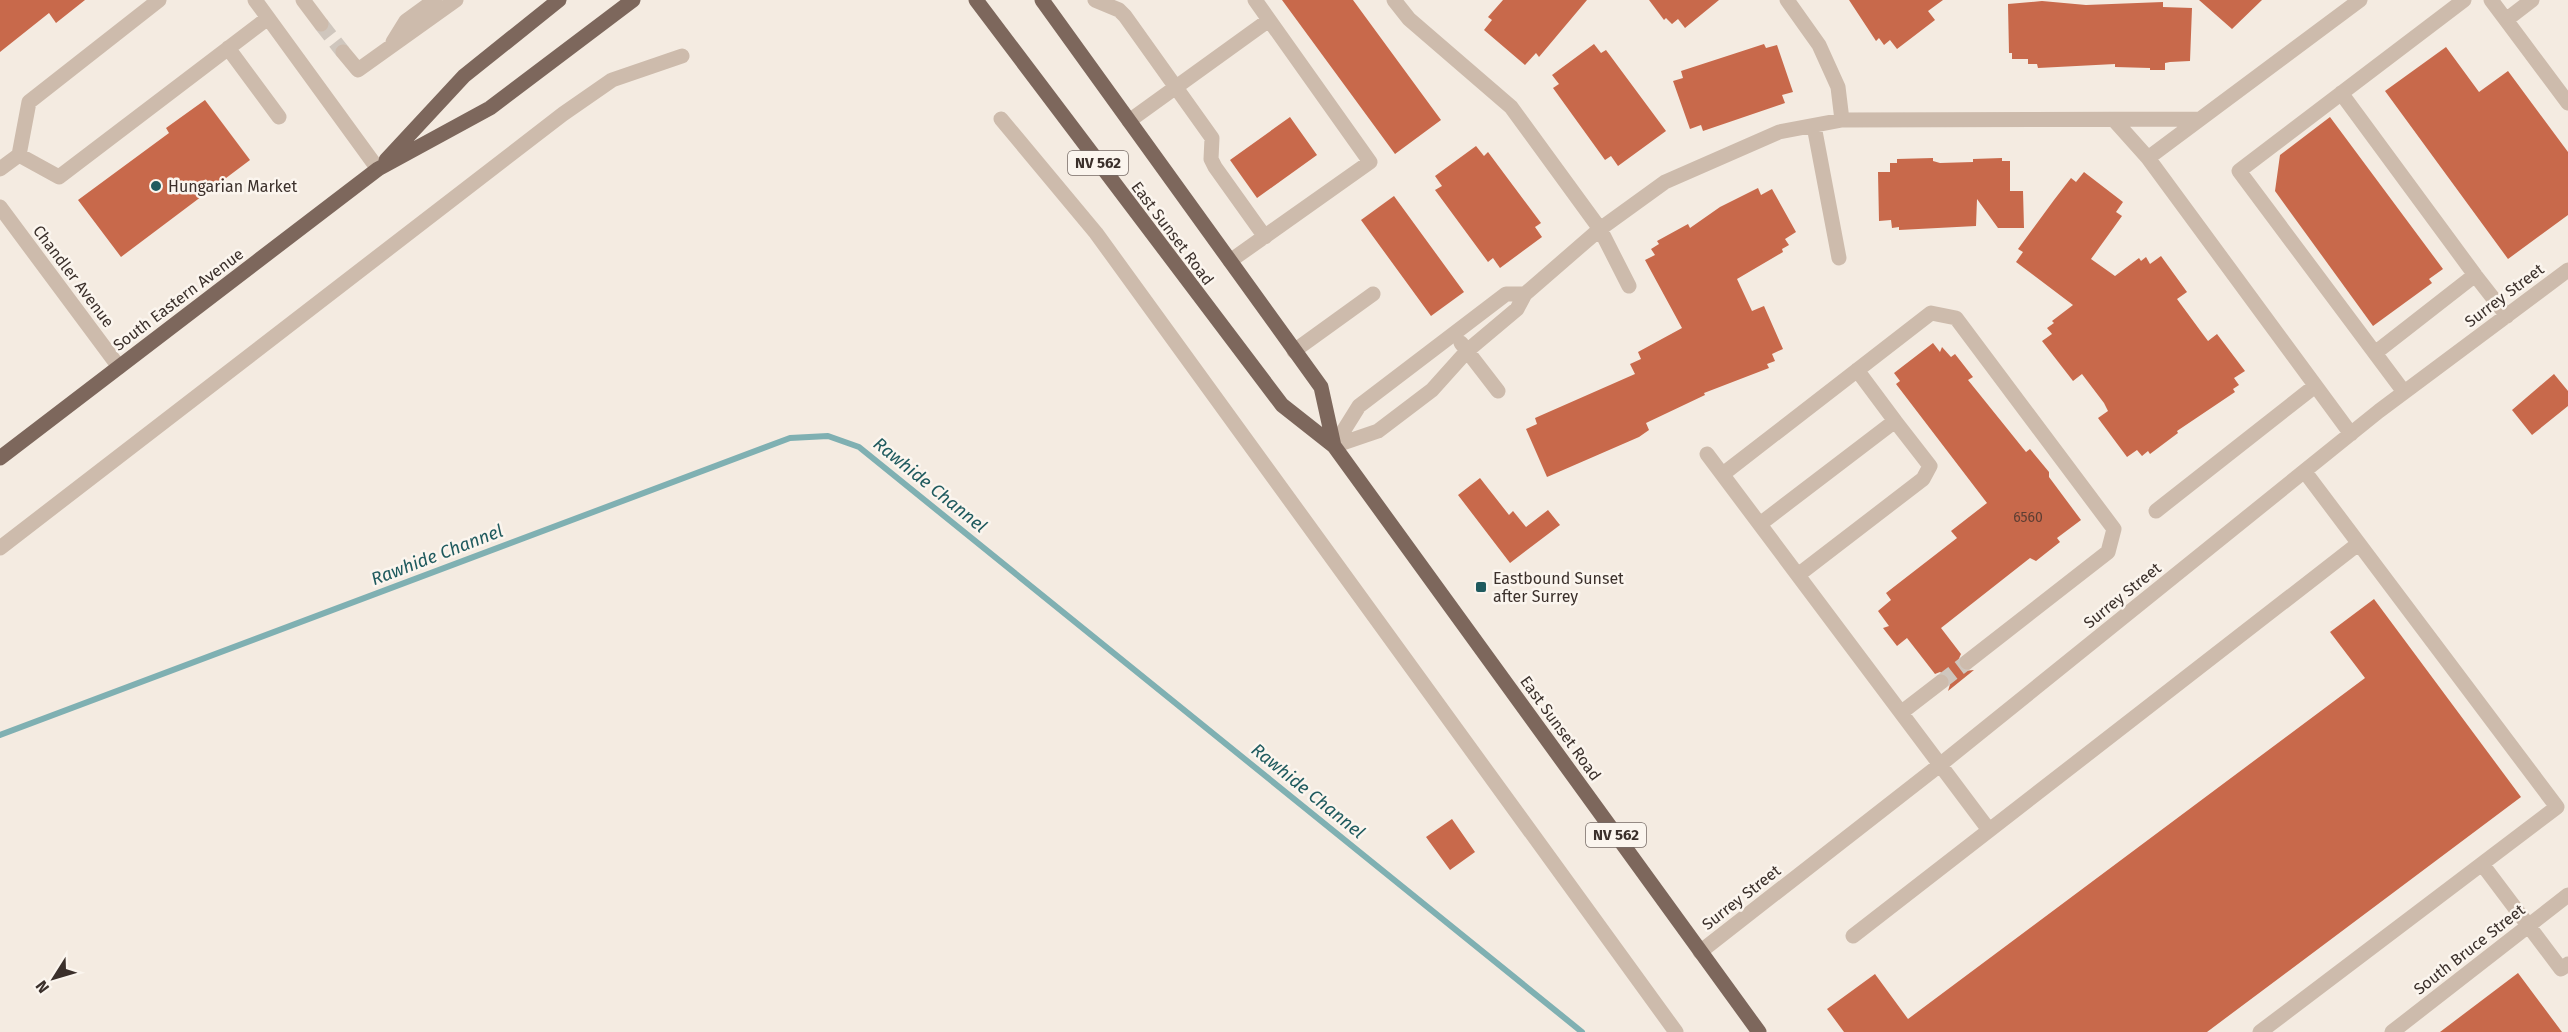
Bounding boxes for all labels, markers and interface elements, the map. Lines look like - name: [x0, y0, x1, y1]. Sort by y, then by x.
- road number: NV 562: [1068, 151, 1128, 175]
- place label: Hungarian Market: [168, 177, 297, 196]
- street label: East Sunset Road: [1127, 178, 1218, 289]
- marker: Hungarian Market: [149, 179, 163, 193]
- street label: Chandler Avenue: [29, 222, 118, 331]
- street label: South Eastern Avenue: [109, 244, 247, 355]
- street label: Surrey Street: [2461, 259, 2548, 331]
- water label: Rawhide Channel: [869, 433, 991, 537]
- house number: 6560: [2013, 509, 2043, 526]
- water label: Rawhide Channel: [368, 520, 506, 590]
- street label: Surrey Street: [2080, 558, 2165, 632]
- place label: Eastbound Sunset after Surrey: [1493, 569, 1624, 606]
- marker: Eastbound Sunset after Surrey: [1474, 580, 1488, 594]
- street label: East Sunset Road: [1516, 672, 1605, 784]
- water label: Rawhide Channel: [1247, 739, 1369, 843]
- road number: NV 562: [1586, 823, 1646, 847]
- street label: Surrey Street: [1698, 861, 1784, 934]
- street label: South Bruce Street: [2410, 900, 2529, 999]
- north arrow: [24, 948, 84, 1008]
- text: N: [32, 977, 53, 997]

